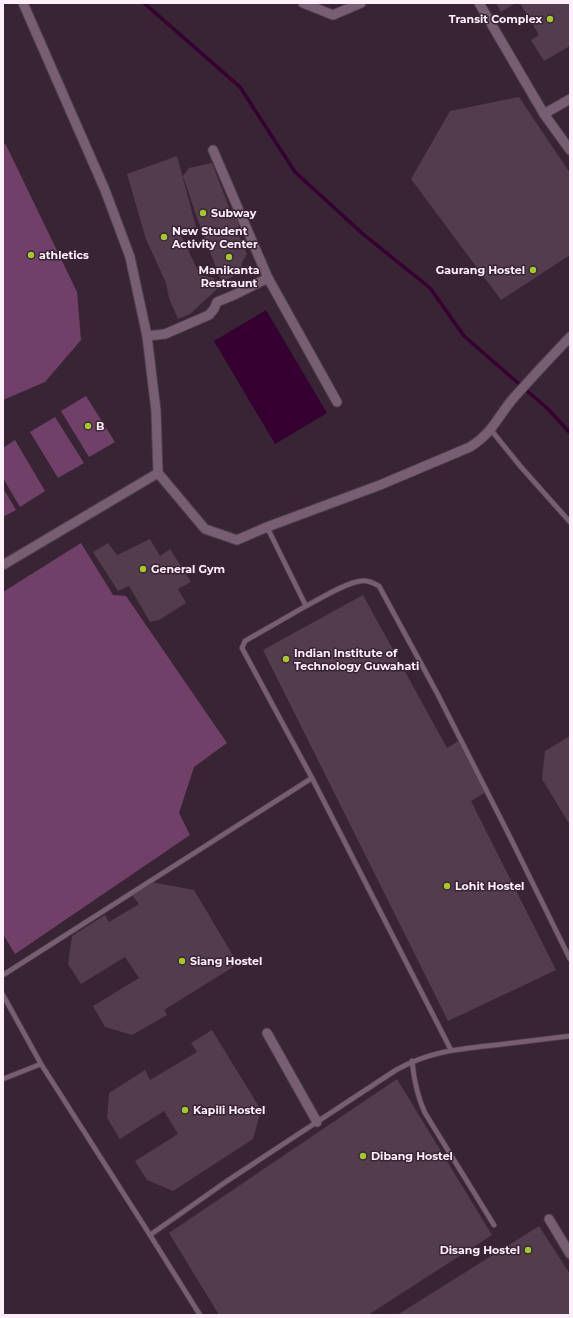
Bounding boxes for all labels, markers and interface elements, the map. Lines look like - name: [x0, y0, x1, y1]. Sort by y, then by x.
- place label: Transit Complex: [449, 12, 542, 26]
- marker: Transit Complex: [545, 14, 555, 24]
- place label: Subway: [211, 206, 257, 220]
- marker: Subway: [198, 208, 208, 218]
- place label: New Student Activity Center: [171, 224, 258, 251]
- marker: New Student Activity Center: [159, 232, 169, 242]
- place label: athletics: [39, 248, 89, 262]
- marker: athletics: [26, 250, 36, 260]
- marker: Manikanta Restraunt: [224, 252, 234, 262]
- place label: Manikanta Restraunt: [198, 263, 260, 290]
- place label: Gaurang Hostel: [436, 263, 525, 277]
- marker: Gaurang Hostel: [528, 265, 538, 275]
- place label: B: [96, 419, 104, 433]
- marker: B: [83, 421, 93, 431]
- place label: General Gym: [151, 562, 225, 576]
- marker: General Gym: [138, 564, 148, 574]
- place label: Indian Institute of Technology Guwahati: [294, 646, 419, 673]
- marker: Indian Institute of Technology Guwahati: [281, 654, 291, 664]
- place label: Lohit Hostel: [455, 879, 524, 893]
- marker: Lohit Hostel: [442, 881, 452, 891]
- place label: Siang Hostel: [190, 954, 262, 968]
- marker: Siang Hostel: [177, 956, 187, 966]
- place label: Kapili Hostel: [193, 1103, 265, 1117]
- marker: Kapili Hostel: [180, 1105, 190, 1115]
- place label: Dibang Hostel: [371, 1149, 453, 1163]
- marker: Dibang Hostel: [358, 1151, 368, 1161]
- place label: Disang Hostel: [440, 1243, 520, 1257]
- marker: Disang Hostel: [523, 1245, 533, 1255]

